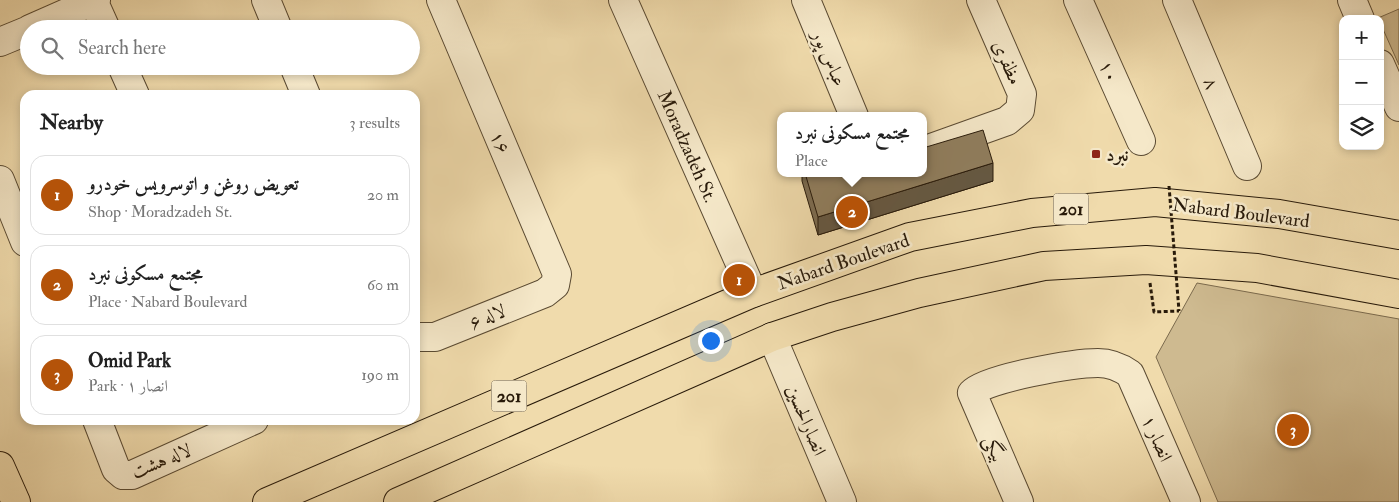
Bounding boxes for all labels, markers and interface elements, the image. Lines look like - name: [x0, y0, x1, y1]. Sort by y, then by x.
- map controls: [1339, 15, 1384, 150]
- button: +: [1339, 15, 1384, 60]
- search box: [20, 20, 420, 75]
- street label: عباس پور: [805, 25, 852, 90]
- icon: search: [38, 34, 66, 62]
- text: Search here: [78, 36, 166, 60]
- street label: مظفری: [987, 36, 1027, 88]
- street label: ۱۰: [1094, 56, 1125, 86]
- button: −: [1339, 60, 1384, 105]
- street label: ۸: [1198, 74, 1224, 93]
- street label: Moradzadeh St.: [652, 87, 722, 206]
- button: layers: [1339, 105, 1384, 150]
- text: Nearby: [40, 109, 103, 136]
- popup: [777, 112, 927, 177]
- text: 3 results: [349, 113, 400, 133]
- text: مجتمع مسکونی نبرد: [795, 121, 909, 145]
- street label: ۱۶: [485, 127, 515, 157]
- place label: نبرد: [1106, 143, 1129, 167]
- marker: نبرد: [1090, 148, 1102, 160]
- text: Place: [795, 151, 828, 171]
- text: تعویض روغن و اتوسرویس خودرو: [88, 172, 299, 196]
- text: 1: [54, 185, 60, 205]
- text: 20 m: [367, 185, 399, 205]
- pin: 2: [836, 193, 868, 231]
- road number: 201: [1054, 193, 1088, 224]
- street label: Nabard Boulevard: [1171, 193, 1312, 233]
- text: Shop · Moradzadeh St.: [88, 202, 232, 222]
- street label: Nabard Boulevard: [774, 228, 913, 296]
- pin: 1: [723, 261, 755, 299]
- text: مجتمع مسکونی نبرد: [88, 262, 203, 286]
- text: 2: [53, 275, 61, 295]
- text: 60 m: [367, 275, 399, 295]
- text: Place · Nabard Boulevard: [88, 292, 247, 312]
- street label: لاله ۶: [465, 299, 509, 335]
- your location: [698, 328, 724, 354]
- text: Omid Park: [88, 349, 171, 373]
- text: 3: [54, 365, 60, 385]
- text: 190 m: [361, 365, 399, 385]
- text: Park · انصار ۱: [88, 376, 168, 396]
- road number: 201: [492, 381, 526, 412]
- street label: انصارالحسین: [780, 381, 832, 459]
- street label: انصار ۱: [1136, 411, 1178, 465]
- pin: 3: [1277, 411, 1309, 449]
- street label: بیگی: [977, 432, 1010, 466]
- street label: لاله هشت: [128, 438, 195, 484]

